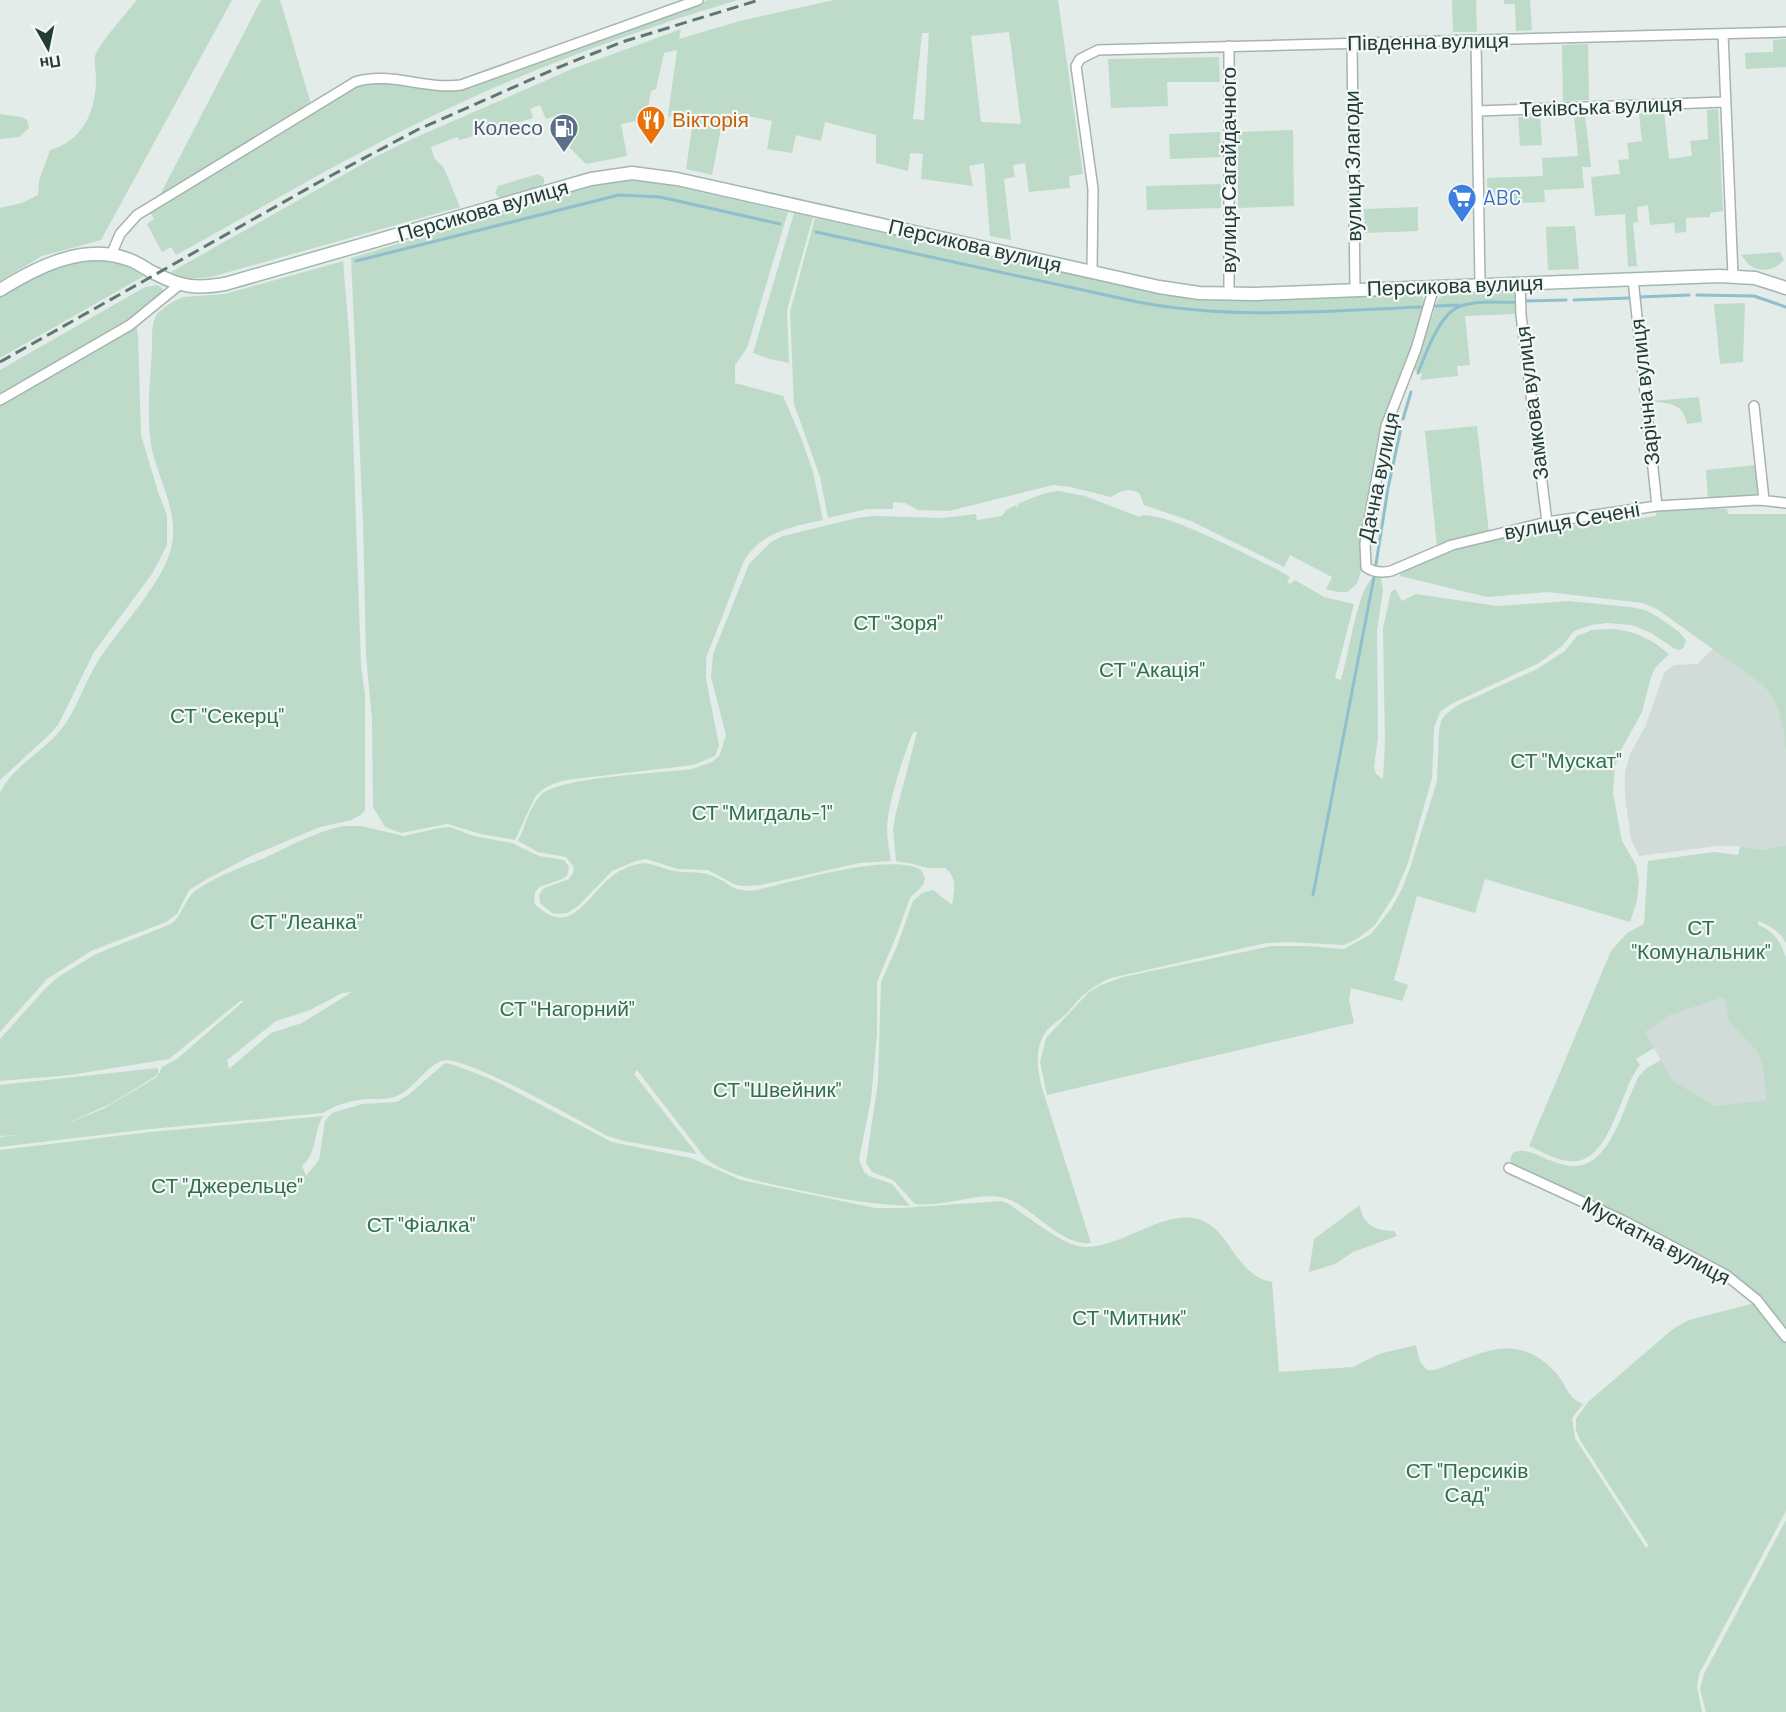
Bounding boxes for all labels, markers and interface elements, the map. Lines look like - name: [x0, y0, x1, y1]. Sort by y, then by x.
- north arrow: [18, 18, 78, 78]
- street label: Південна вулиця: [1347, 27, 1509, 54]
- text: Пн: [38, 52, 62, 74]
- street label: вулиця Сагайдачного: [1215, 67, 1240, 273]
- street label: вулиця Злагоди: [1338, 90, 1365, 242]
- street label: Теківська вулиця: [1519, 90, 1683, 121]
- restaurant icon: Вікторія: [635, 104, 667, 146]
- place label: Вікторія: [672, 106, 749, 131]
- fuel station icon: Колесо: [548, 112, 580, 154]
- place label: Колесо: [473, 114, 543, 139]
- street label: Персикова вулиця: [394, 173, 571, 246]
- supermarket icon: ABC: [1446, 182, 1478, 224]
- place label: ABC: [1483, 184, 1522, 209]
- street label: Персикова вулиця: [886, 212, 1064, 277]
- street label: Персикова вулиця: [1366, 269, 1544, 300]
- street label: Зарічна вулиця: [1623, 318, 1664, 467]
- street label: Замкова вулиця: [1509, 325, 1552, 482]
- street label: Дачна вулиця: [1352, 410, 1403, 544]
- street label: вулиця Сечені: [1502, 495, 1642, 544]
- park label: СТ "Зоря": [853, 609, 943, 634]
- park label: СТ "Акація": [1099, 656, 1205, 681]
- park label: СТ "Секерц": [170, 702, 284, 727]
- park label: СТ "Мускат": [1510, 747, 1622, 772]
- park label: СТ "Мигдаль-1": [691, 799, 833, 824]
- park label: СТ "Леанка": [250, 908, 362, 933]
- park label: СТ "Комунальник": [1631, 914, 1771, 963]
- park label: СТ "Нагорний": [499, 995, 635, 1020]
- park label: СТ "Швейник": [713, 1076, 841, 1101]
- park label: СТ "Джерельце": [151, 1172, 303, 1197]
- street label: Мускатна вулиця: [1578, 1190, 1735, 1289]
- park label: СТ "Фіалка": [367, 1211, 475, 1236]
- park label: СТ "Митник": [1072, 1304, 1186, 1329]
- park label: СТ "Персиків Сад": [1406, 1457, 1528, 1506]

